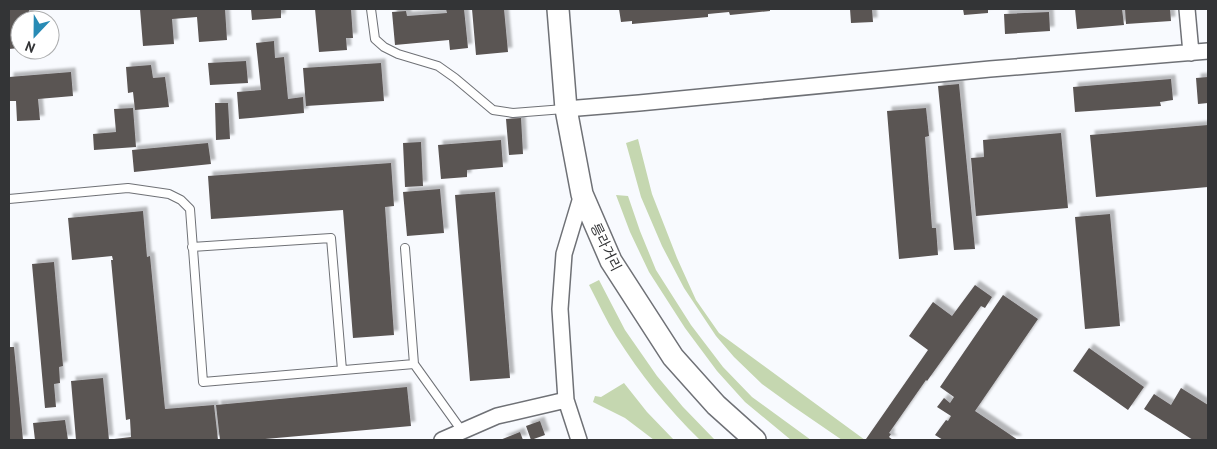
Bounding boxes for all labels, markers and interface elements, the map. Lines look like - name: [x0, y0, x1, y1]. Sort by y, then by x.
- north arrow: [10, 10, 60, 60]
- text: N: [22, 37, 38, 57]
- street label: 릉라거리: [587, 220, 625, 274]

